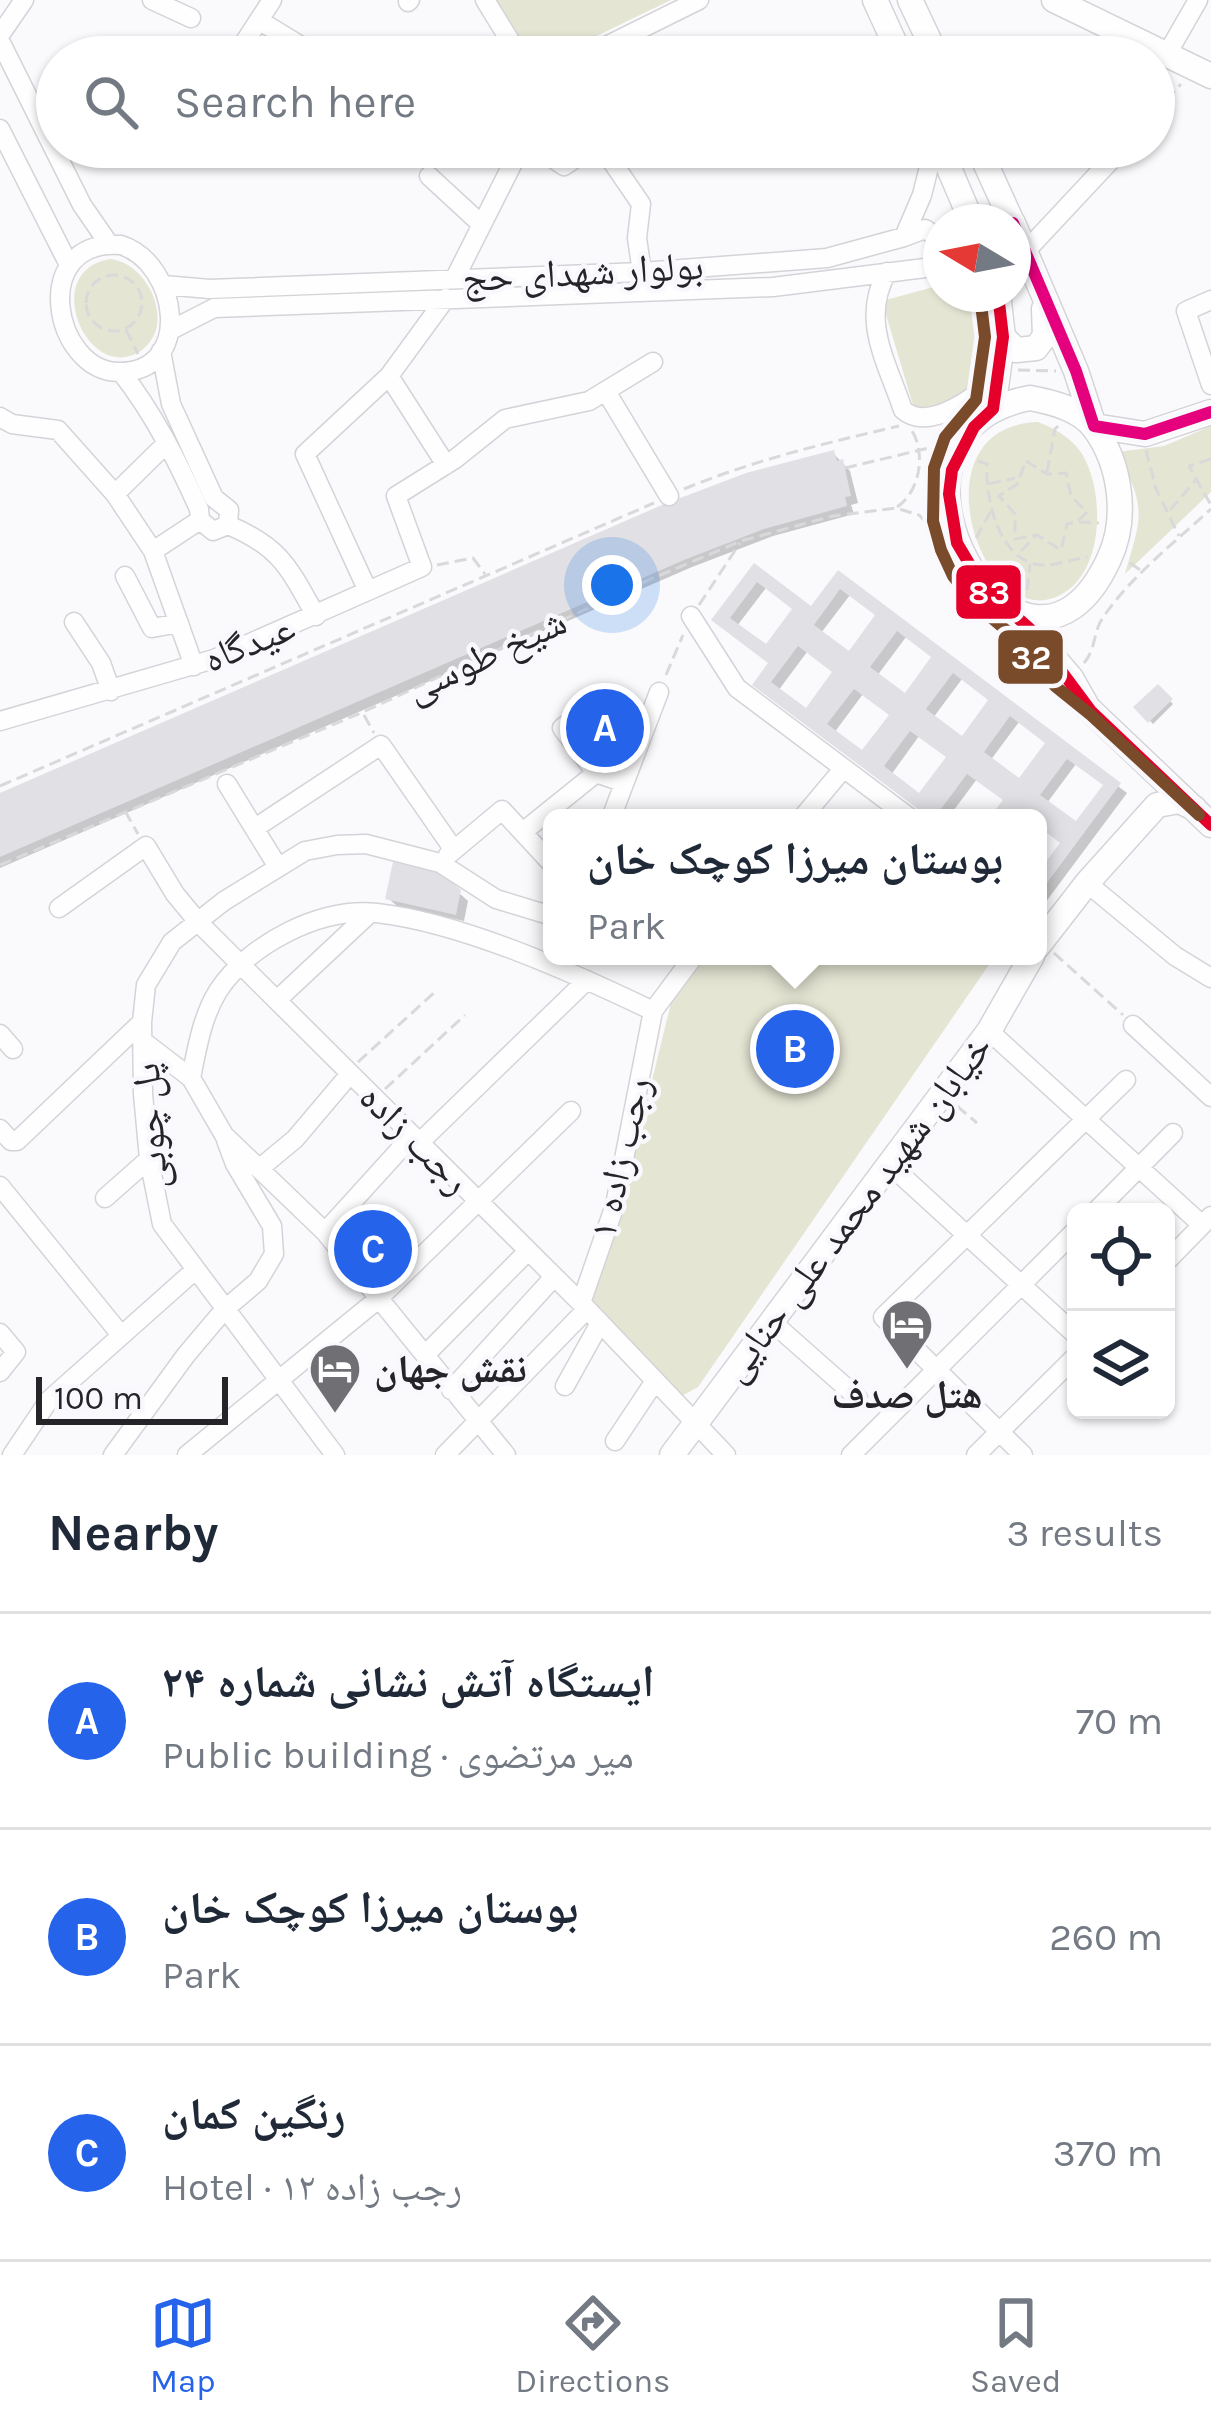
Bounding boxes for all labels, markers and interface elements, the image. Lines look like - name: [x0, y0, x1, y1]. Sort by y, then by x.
- search box: [36, 36, 1175, 168]
- icon: search: [78, 69, 144, 135]
- text: Search here: [174, 76, 416, 128]
- north arrow: [923, 204, 1031, 312]
- street label: بولوار شهدای حج: [461, 243, 705, 303]
- your location: [582, 555, 642, 615]
- line badge: 83: [954, 563, 1023, 621]
- text: 83: [968, 574, 1010, 612]
- street label: شیخ طوسی: [399, 598, 574, 714]
- street label: عیدگاه: [197, 604, 301, 682]
- line badge: 32: [996, 628, 1065, 686]
- text: 32: [1011, 639, 1051, 677]
- pin: A: [566, 683, 644, 773]
- popup: [543, 809, 1047, 965]
- text: بوستان میرزا کوچک خان: [587, 833, 1003, 885]
- text: Park: [587, 903, 666, 949]
- pin: B: [756, 1004, 834, 1094]
- street label: خیابان شهید محمد علی حنایی: [710, 1025, 1002, 1391]
- street label: پل چوبی: [123, 1061, 178, 1191]
- street label: رجب زاده ۱: [579, 1073, 661, 1243]
- street label: رجب زاده: [350, 1074, 480, 1204]
- map controls: [1067, 1203, 1175, 1419]
- button: locate: [1067, 1203, 1175, 1311]
- pin: C: [334, 1204, 412, 1294]
- hotel icon: هتل صدف: [879, 1297, 935, 1371]
- button: layers: [1067, 1311, 1175, 1419]
- hotel icon: نقش جهان: [307, 1341, 363, 1415]
- place label: نقش جهان: [374, 1346, 527, 1392]
- scale bar: [36, 1371, 228, 1424]
- place label: هتل صدف: [831, 1372, 983, 1418]
- text: 100 m: [54, 1379, 143, 1417]
- text: Nearby: [48, 1503, 218, 1563]
- text: 3 results: [1006, 1510, 1163, 1556]
- text: ایستگاه آتش نشانی شماره ۲۴: [162, 1656, 655, 1708]
- text: A: [75, 1698, 99, 1744]
- text: 70 m: [1076, 1698, 1163, 1744]
- text: Public building · میر مرتضوی: [162, 1732, 634, 1778]
- text: بوستان میرزا کوچک خان: [162, 1882, 578, 1934]
- text: B: [74, 1914, 100, 1960]
- text: 260 m: [1049, 1914, 1163, 1960]
- text: Park: [162, 1952, 241, 1998]
- text: رنگین کمان: [162, 2088, 346, 2140]
- text: C: [75, 2130, 99, 2176]
- text: 370 m: [1053, 2130, 1163, 2176]
- text: Hotel · رجب زاده ۱۲: [162, 2164, 462, 2210]
- tab: Map: [150, 2290, 216, 2400]
- tab: Directions: [515, 2290, 670, 2400]
- tab: Saved: [970, 2290, 1061, 2400]

